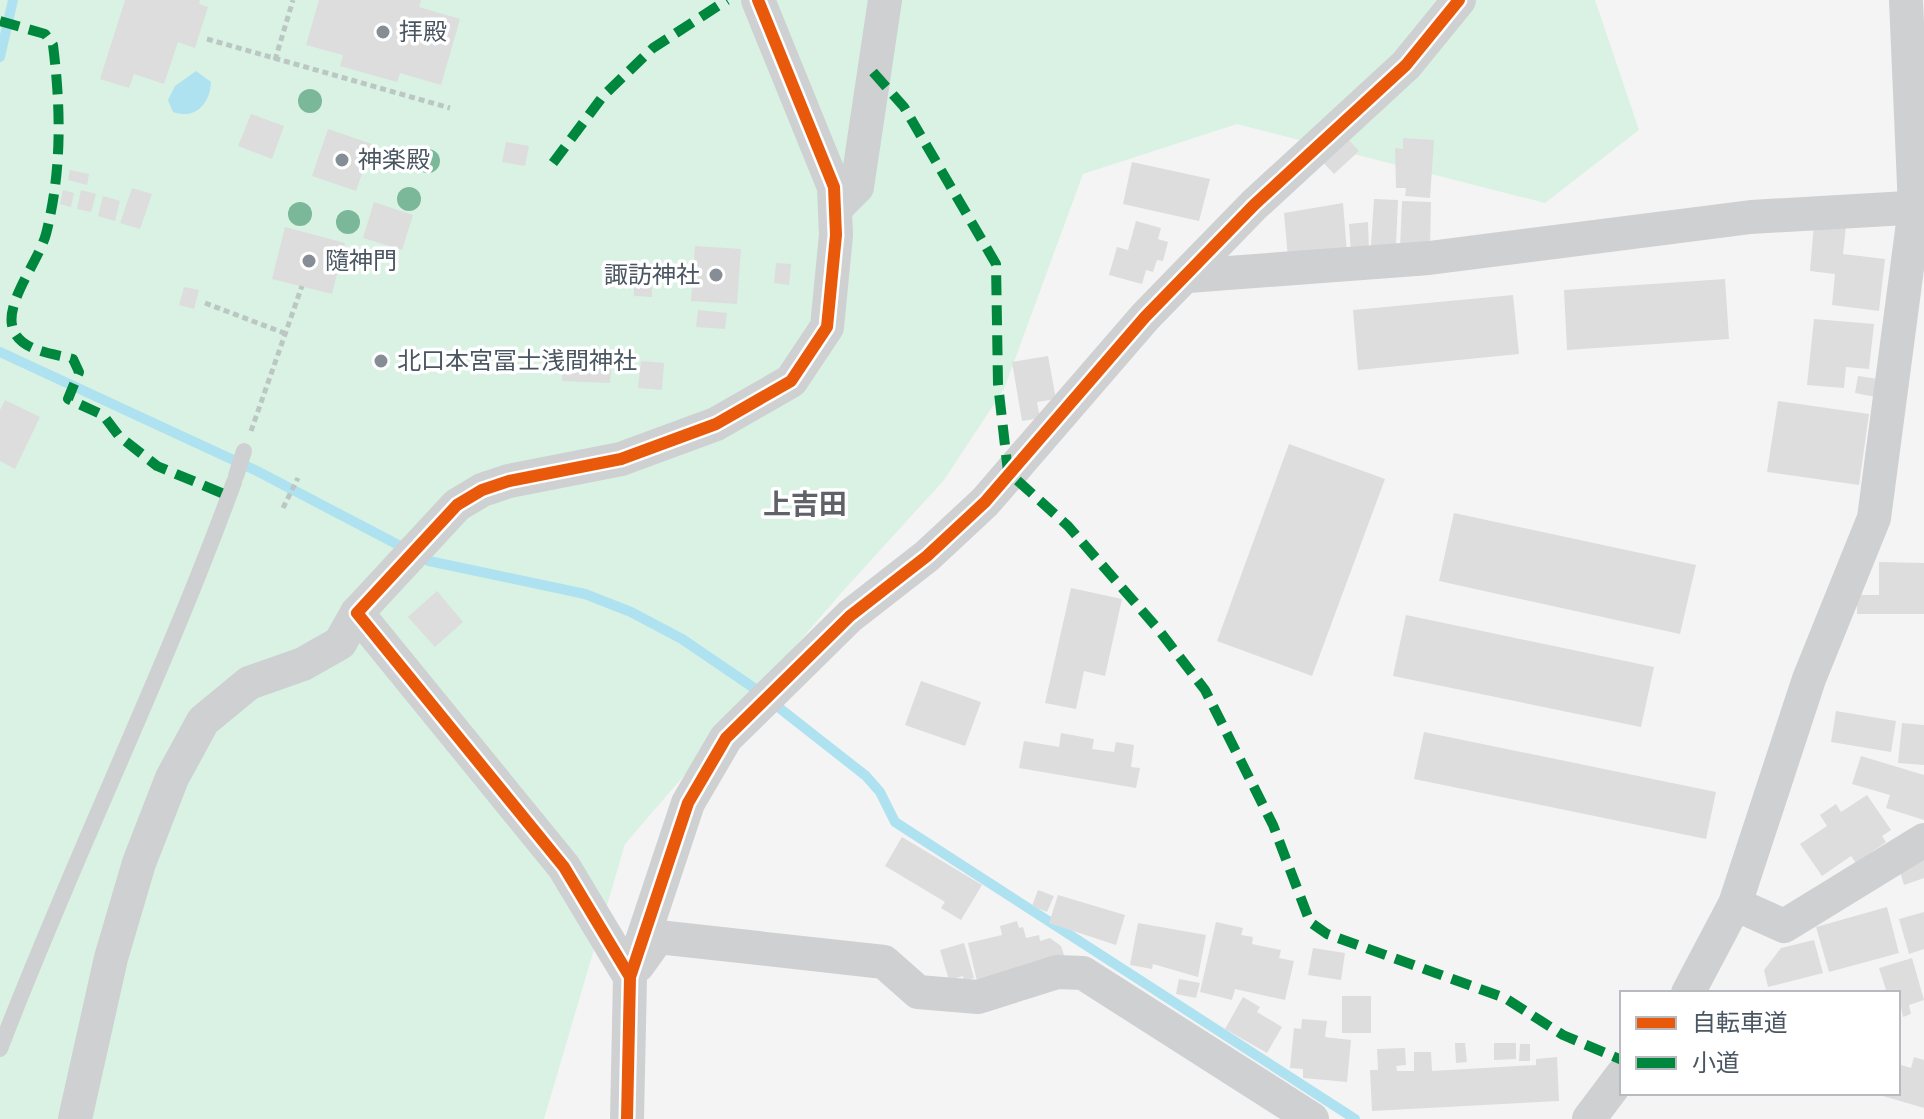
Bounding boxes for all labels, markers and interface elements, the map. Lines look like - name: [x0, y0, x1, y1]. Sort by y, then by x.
- place label: 拝殿: [399, 14, 447, 47]
- marker: 拝殿: [374, 23, 392, 41]
- place label: 神楽殿: [358, 142, 430, 175]
- marker: 神楽殿: [333, 151, 351, 169]
- place label: 隨神門: [325, 243, 397, 276]
- marker: 隨神門: [300, 252, 318, 270]
- place label: 諏訪神社: [604, 257, 700, 290]
- marker: 諏訪神社: [707, 266, 725, 284]
- place label: 北口本宮冨士浅間神社: [397, 343, 637, 376]
- marker: 北口本宮冨士浅間神社: [372, 352, 390, 370]
- district label: 上吉田: [763, 484, 847, 522]
- legend: [1620, 991, 1900, 1095]
- text: 自転車道: [1692, 1005, 1788, 1038]
- text: 小道: [1692, 1045, 1740, 1078]

